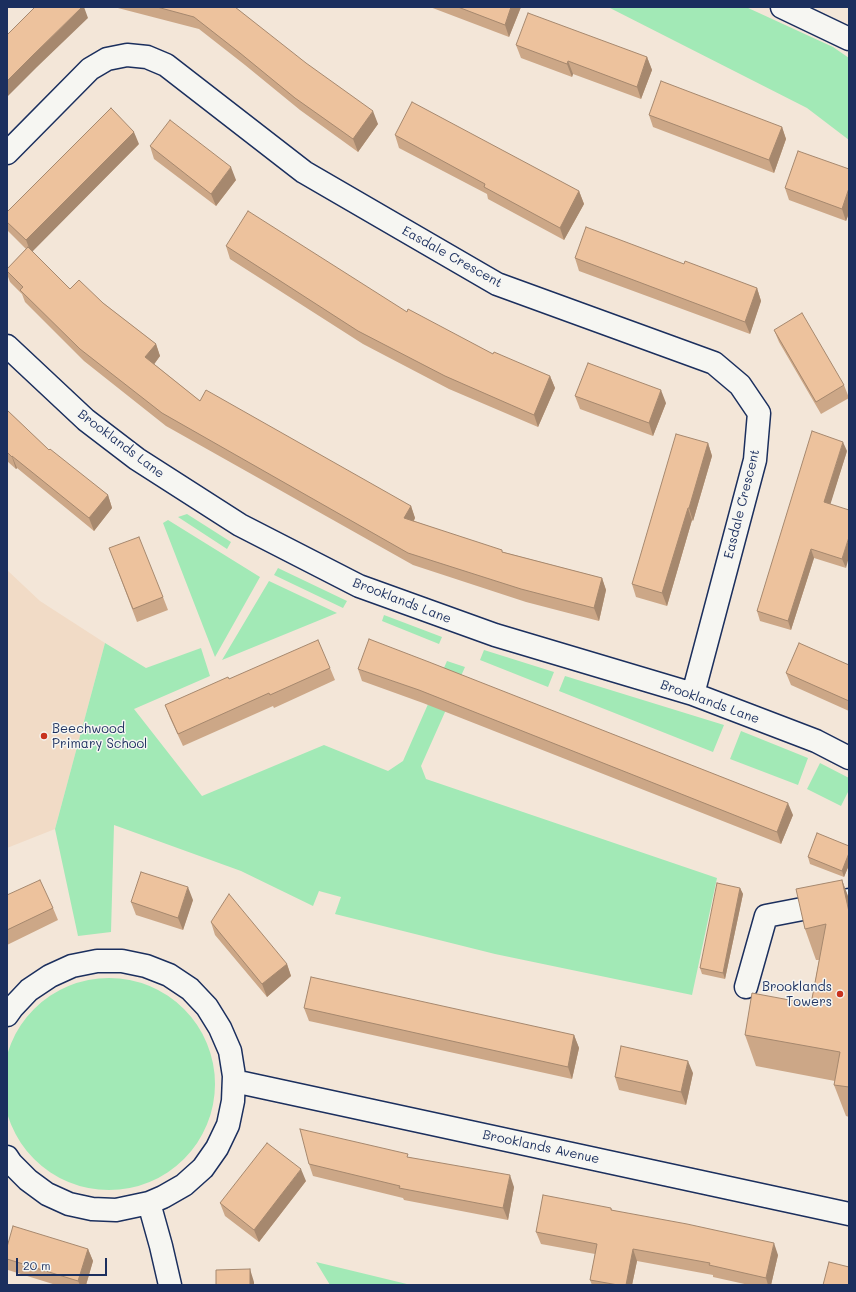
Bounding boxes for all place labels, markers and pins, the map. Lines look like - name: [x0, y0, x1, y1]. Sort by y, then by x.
- place label: Beechwood Primary School: [52, 721, 147, 752]
- marker: Beechwood Primary School: [39, 731, 49, 741]
- place label: Brooklands Towers: [762, 979, 832, 1010]
- marker: Brooklands Towers: [835, 989, 845, 999]

